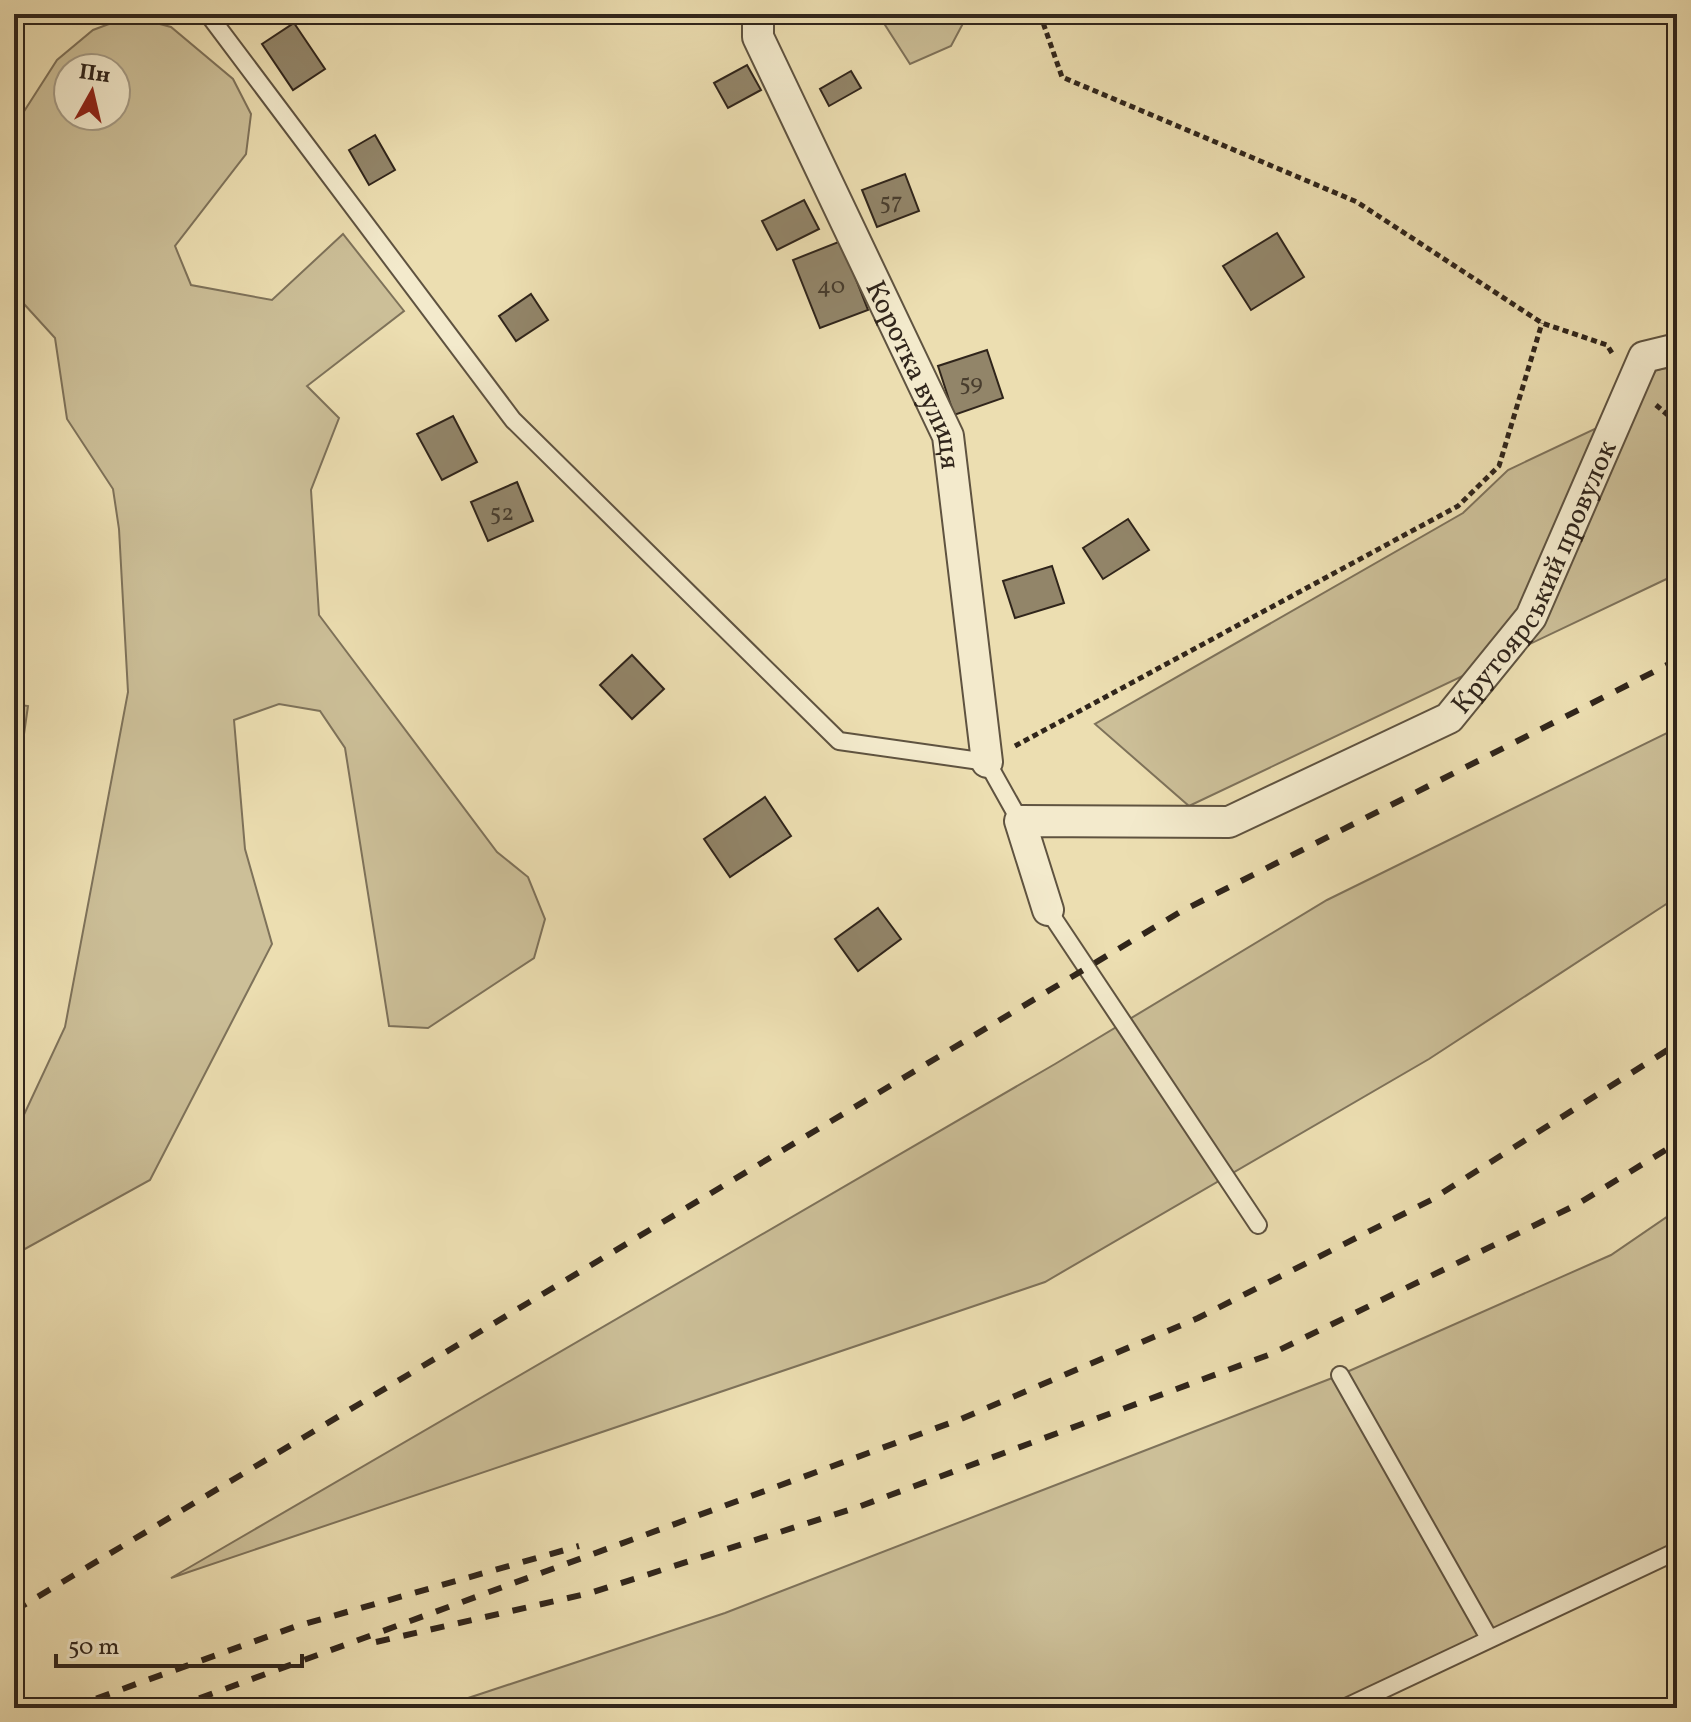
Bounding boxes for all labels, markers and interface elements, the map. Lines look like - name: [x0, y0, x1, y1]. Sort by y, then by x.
- north arrow: [52, 52, 132, 132]
- text: Пн: [77, 57, 112, 92]
- house number: 57: [879, 186, 903, 220]
- house number: 40: [817, 270, 845, 304]
- street label: Коротка вулиця: [855, 274, 969, 471]
- house number: 59: [959, 367, 983, 401]
- street label: Крутоярський провулок: [1443, 435, 1627, 723]
- house number: 52: [490, 497, 514, 531]
- scale bar: [56, 1618, 302, 1668]
- text: 50 m: [68, 1631, 120, 1665]

